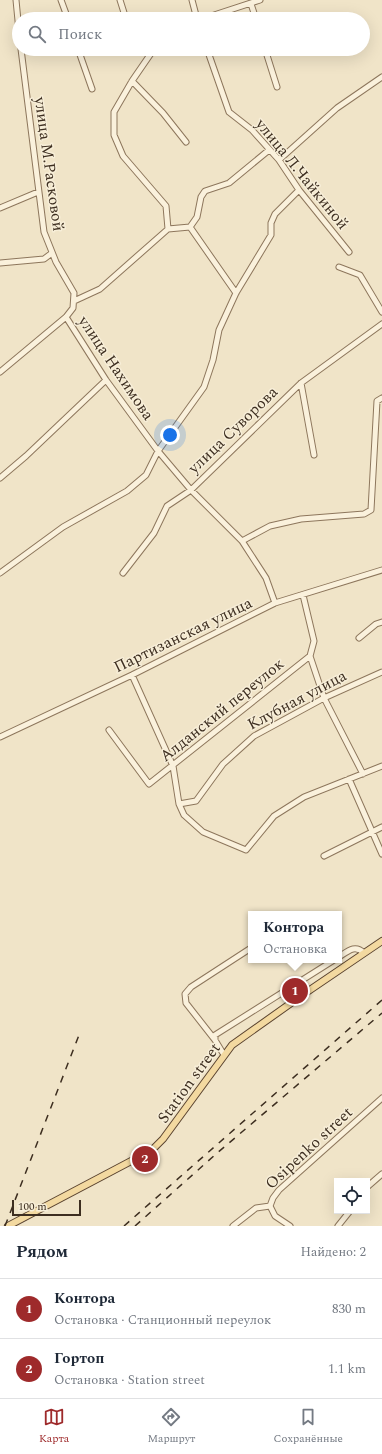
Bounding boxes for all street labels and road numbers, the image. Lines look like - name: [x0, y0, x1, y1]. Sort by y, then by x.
- street label: улица М.Расковой: [28, 94, 70, 233]
- street label: улица Л.Чайкиной: [249, 112, 354, 235]
- street label: улица Нахимова: [71, 310, 160, 425]
- street label: улица Суворова: [182, 381, 284, 480]
- street label: Партизанская улица: [110, 591, 257, 679]
- street label: Алданский переулок: [155, 652, 289, 768]
- street label: Клубная улица: [243, 664, 351, 736]
- street label: Station street: [151, 1037, 227, 1128]
- street label: Osipenko street: [260, 1101, 359, 1195]

